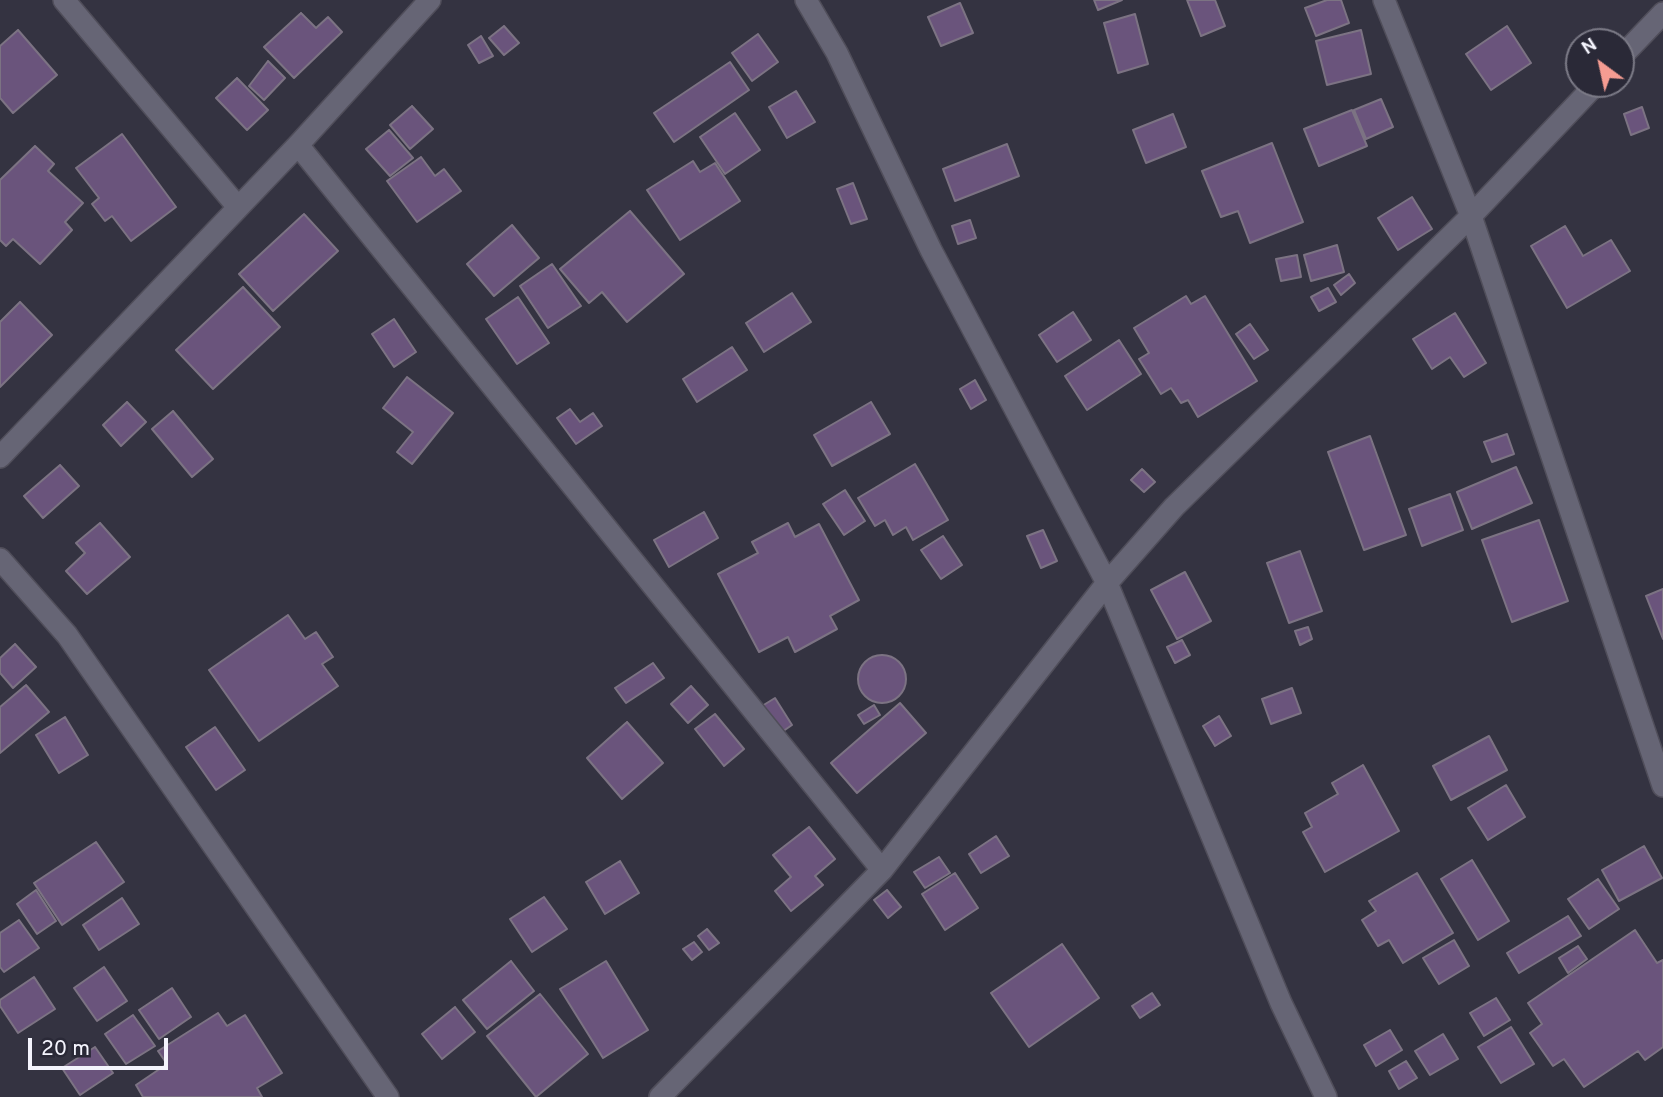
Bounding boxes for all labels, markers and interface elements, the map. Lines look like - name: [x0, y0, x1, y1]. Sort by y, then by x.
- north arrow: [1565, 28, 1635, 98]
- text: N: [1577, 33, 1602, 61]
- scale bar: [32, 1024, 172, 1068]
- text: 20 m: [41, 1036, 90, 1063]

